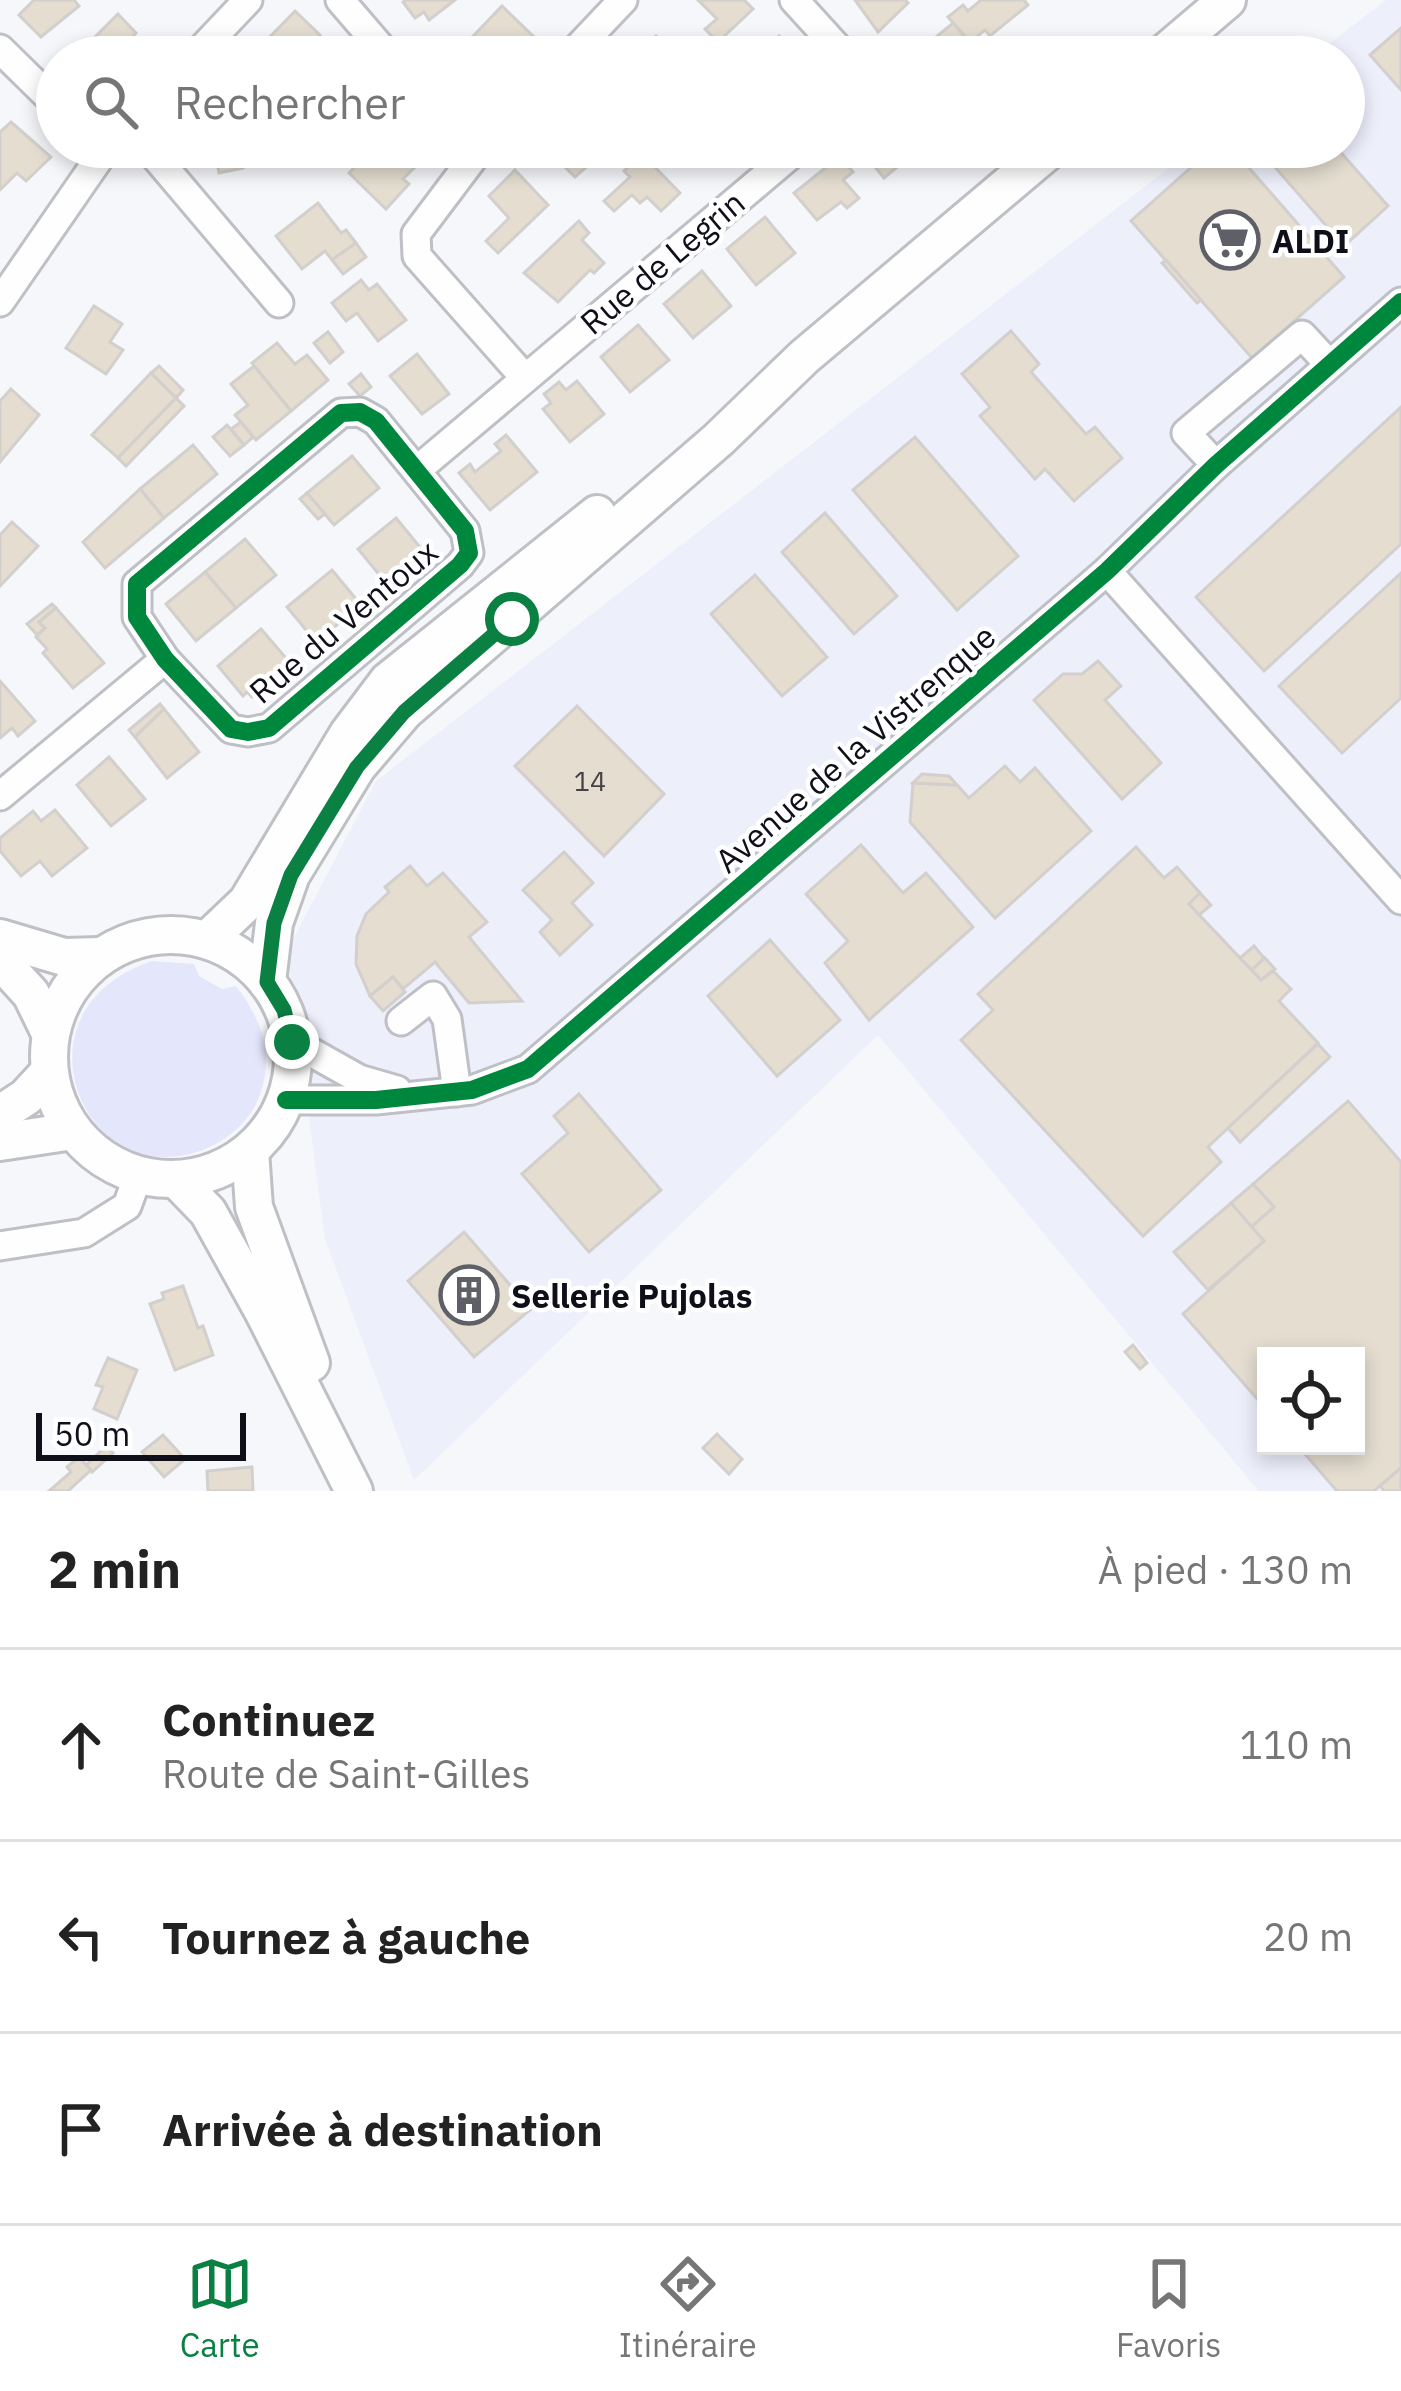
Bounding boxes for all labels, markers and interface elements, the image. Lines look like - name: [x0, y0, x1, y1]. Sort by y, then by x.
- search box: [36, 36, 1365, 168]
- icon: search: [78, 69, 144, 135]
- text: Rechercher: [174, 73, 405, 131]
- street label: Rue de Legrin: [571, 181, 753, 343]
- supermarket icon: ALDI: [1199, 209, 1261, 271]
- place label: ALDI: [1272, 219, 1349, 262]
- street label: Rue du Ventoux: [240, 530, 446, 712]
- route start: [485, 592, 539, 646]
- street label: Avenue de la Vistrenque: [706, 614, 1004, 882]
- house number: 14: [574, 763, 606, 798]
- route end: [265, 1015, 319, 1069]
- building icon: Sellerie Pujolas: [438, 1264, 500, 1326]
- place label: Sellerie Pujolas: [511, 1274, 752, 1317]
- map controls: [1257, 1347, 1365, 1455]
- button: locate: [1257, 1347, 1365, 1455]
- scale bar: [36, 1407, 246, 1460]
- text: 50 m: [54, 1412, 130, 1455]
- text: 2 min: [48, 1536, 181, 1602]
- text: À pied · 130 m: [1098, 1544, 1353, 1595]
- text: Continuez: [162, 1690, 376, 1748]
- icon: ahead: [48, 1712, 114, 1778]
- text: 110 m: [1240, 1719, 1353, 1770]
- text: Route de Saint-Gilles: [162, 1748, 530, 1799]
- icon: left: [48, 1904, 114, 1970]
- text: Tournez à gauche: [162, 1908, 530, 1966]
- text: 20 m: [1263, 1911, 1353, 1962]
- icon: arrive: [48, 2096, 114, 2162]
- text: Arrivée à destination: [162, 2100, 603, 2158]
- tab: Carte: [180, 2251, 260, 2366]
- tab: Itinéraire: [619, 2251, 757, 2366]
- tab: Favoris: [1116, 2251, 1221, 2366]

